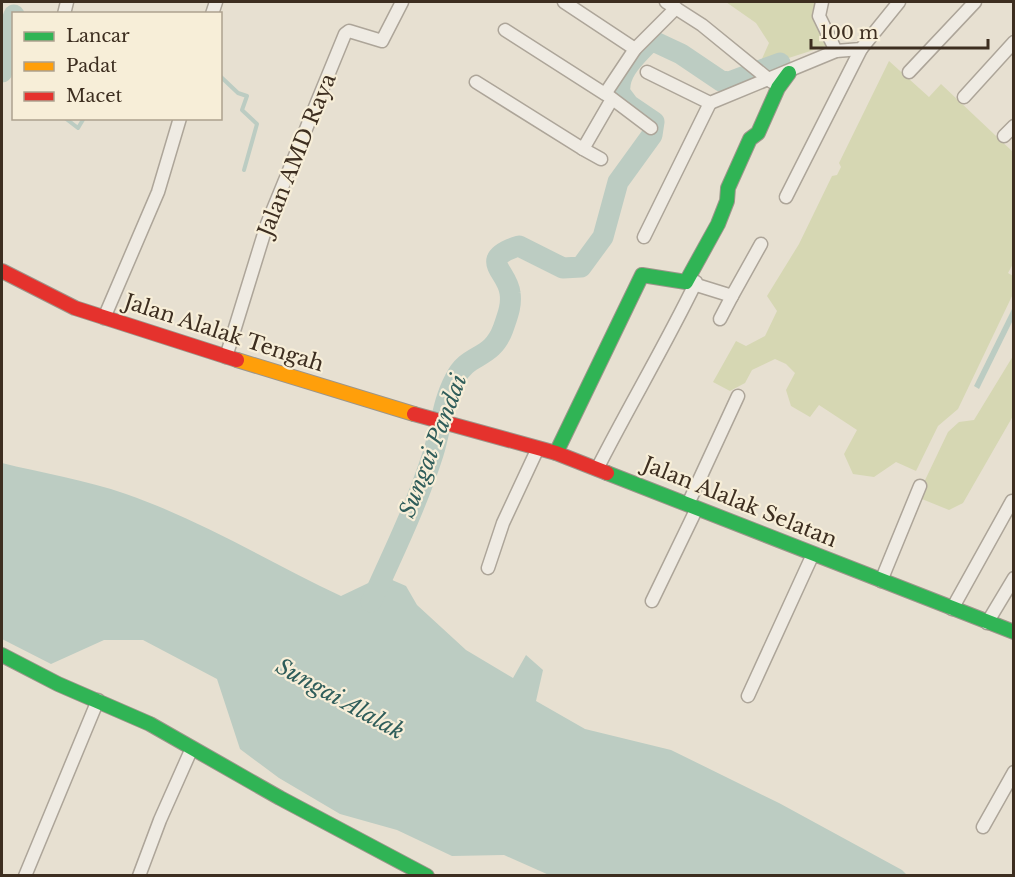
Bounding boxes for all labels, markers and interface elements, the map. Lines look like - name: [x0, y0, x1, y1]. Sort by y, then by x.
- legend: [12, 12, 222, 120]
- scale bar: [811, 12, 988, 50]
- text: 100 m: [820, 22, 878, 44]
- text: Lancar: [66, 25, 130, 47]
- text: Padat: [66, 55, 117, 77]
- street label: Jalan AMD Raya: [251, 69, 342, 243]
- text: Macet: [66, 85, 123, 107]
- street label: Jalan Alalak Tengah: [118, 288, 327, 378]
- water label: Sungai Pandai: [393, 370, 473, 521]
- street label: Jalan Alalak Selatan: [636, 450, 841, 553]
- water label: Sungai Alalak: [271, 653, 409, 745]

